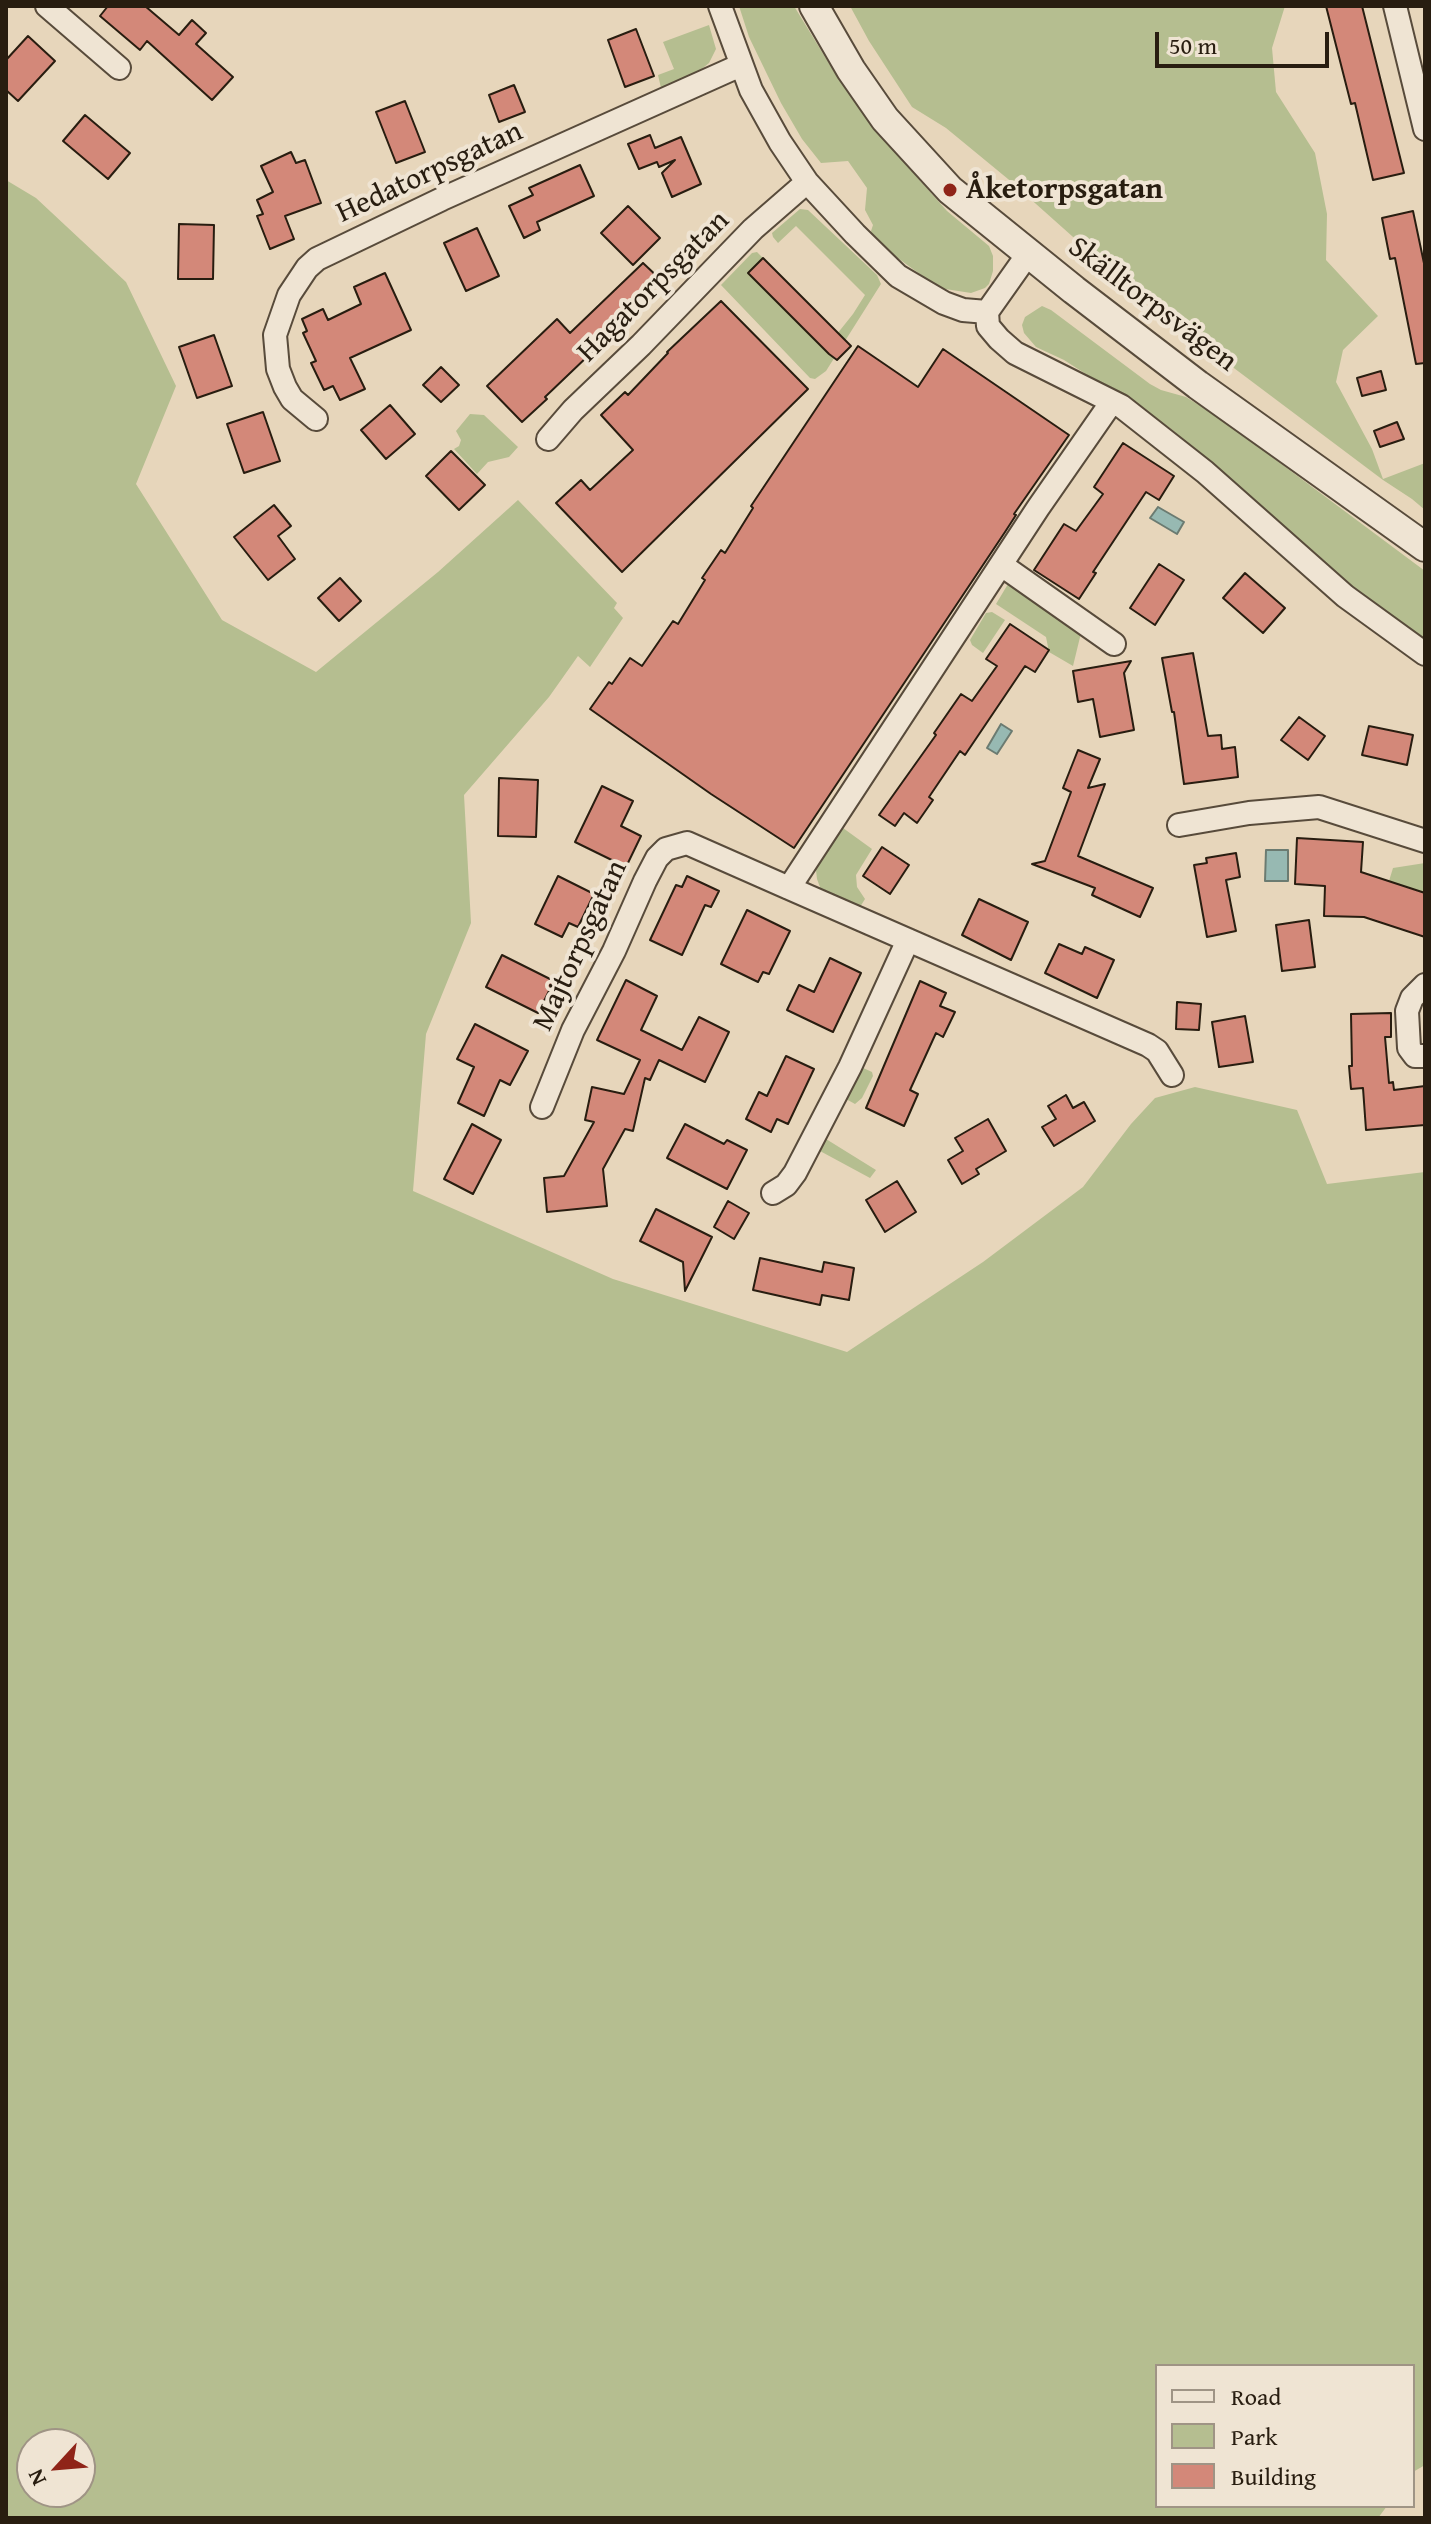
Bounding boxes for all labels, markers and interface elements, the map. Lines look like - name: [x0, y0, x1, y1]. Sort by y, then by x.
- scale bar: [1159, 16, 1333, 66]
- text: 50 m: [1169, 28, 1217, 63]
- street label: Hedatorpsgatan: [331, 114, 529, 232]
- place label: Åketorpsgatan: [966, 172, 1163, 208]
- marker: Åketorpsgatan: [941, 181, 959, 199]
- street label: Hagatorpsgatan: [570, 203, 738, 371]
- street label: Skälltorpsvägen: [1060, 230, 1244, 380]
- street label: Majtorpsgatan: [526, 855, 636, 1037]
- legend: [1155, 2364, 1415, 2508]
- text: Road: [1231, 2379, 1281, 2414]
- text: Park: [1231, 2419, 1277, 2454]
- north arrow: [16, 2428, 96, 2508]
- text: Building: [1231, 2459, 1316, 2494]
- text: N: [19, 2464, 54, 2491]

